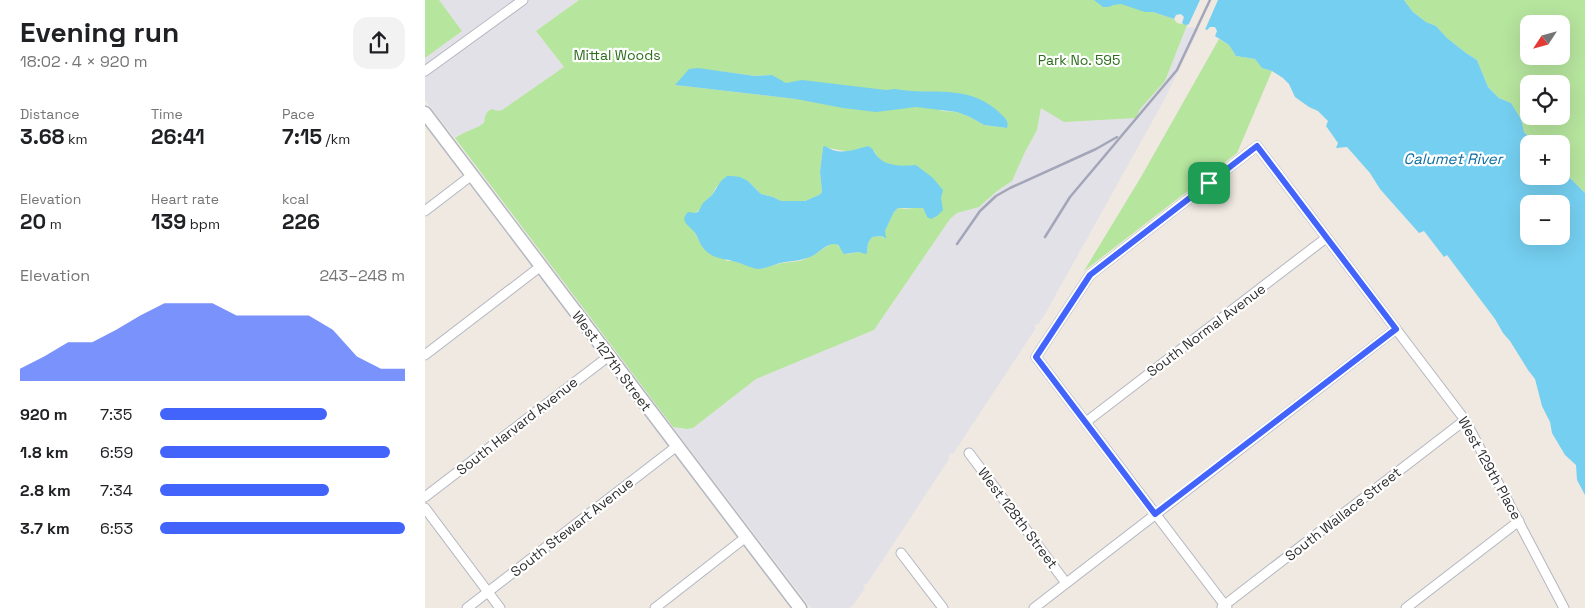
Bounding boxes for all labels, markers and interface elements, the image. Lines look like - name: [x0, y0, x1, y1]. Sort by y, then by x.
- text: Evening run: [20, 14, 179, 50]
- north arrow: [1520, 15, 1570, 65]
- map controls: [1520, 15, 1570, 245]
- button: share: [353, 17, 405, 69]
- park label: Mittal Woods: [573, 46, 661, 64]
- text: 18:02 · 4 × 920 m: [20, 51, 148, 72]
- park label: Park No. 595: [1038, 51, 1120, 69]
- button: locate: [1520, 75, 1570, 125]
- text: Distance: [20, 105, 80, 123]
- text: Time: [151, 105, 183, 123]
- text: Pace: [282, 105, 315, 123]
- text: 3.68: [20, 123, 64, 150]
- text: 26:41: [151, 123, 205, 150]
- text: 7:15: [282, 123, 322, 150]
- text: km: [64, 130, 88, 148]
- text: /km: [322, 130, 350, 148]
- button: +: [1520, 135, 1570, 185]
- water label: Calumet River: [1404, 149, 1504, 168]
- pin: [1188, 162, 1230, 204]
- icon: arrive: [1195, 169, 1223, 197]
- text: Elevation: [20, 190, 81, 208]
- text: Heart rate: [151, 190, 219, 208]
- text: kcal: [282, 190, 309, 208]
- button: −: [1520, 195, 1570, 245]
- text: 20: [20, 208, 46, 235]
- text: 139: [151, 208, 186, 235]
- text: 226: [282, 208, 320, 235]
- text: m: [46, 215, 62, 233]
- text: bpm: [186, 215, 220, 233]
- text: Elevation: [20, 265, 90, 286]
- text: 243–248 m: [319, 265, 405, 286]
- street label: South Normal Avenue: [1143, 279, 1269, 381]
- street label: West 127th Street: [568, 307, 656, 415]
- street label: South Harvard Avenue: [453, 373, 581, 479]
- text: 920 m: [20, 404, 68, 425]
- text: 7:35: [100, 404, 132, 425]
- street label: West 129th Place: [1454, 413, 1526, 523]
- text: 1.8 km: [20, 442, 68, 463]
- text: 6:59: [100, 442, 133, 463]
- street label: South Wallace Street: [1281, 463, 1405, 565]
- street label: West 128th Street: [974, 464, 1062, 572]
- street label: South Stewart Avenue: [507, 473, 637, 581]
- text: 2.8 km: [20, 480, 71, 501]
- text: 7:34: [100, 480, 133, 501]
- text: 3.7 km: [20, 518, 70, 539]
- text: 6:53: [100, 518, 133, 539]

